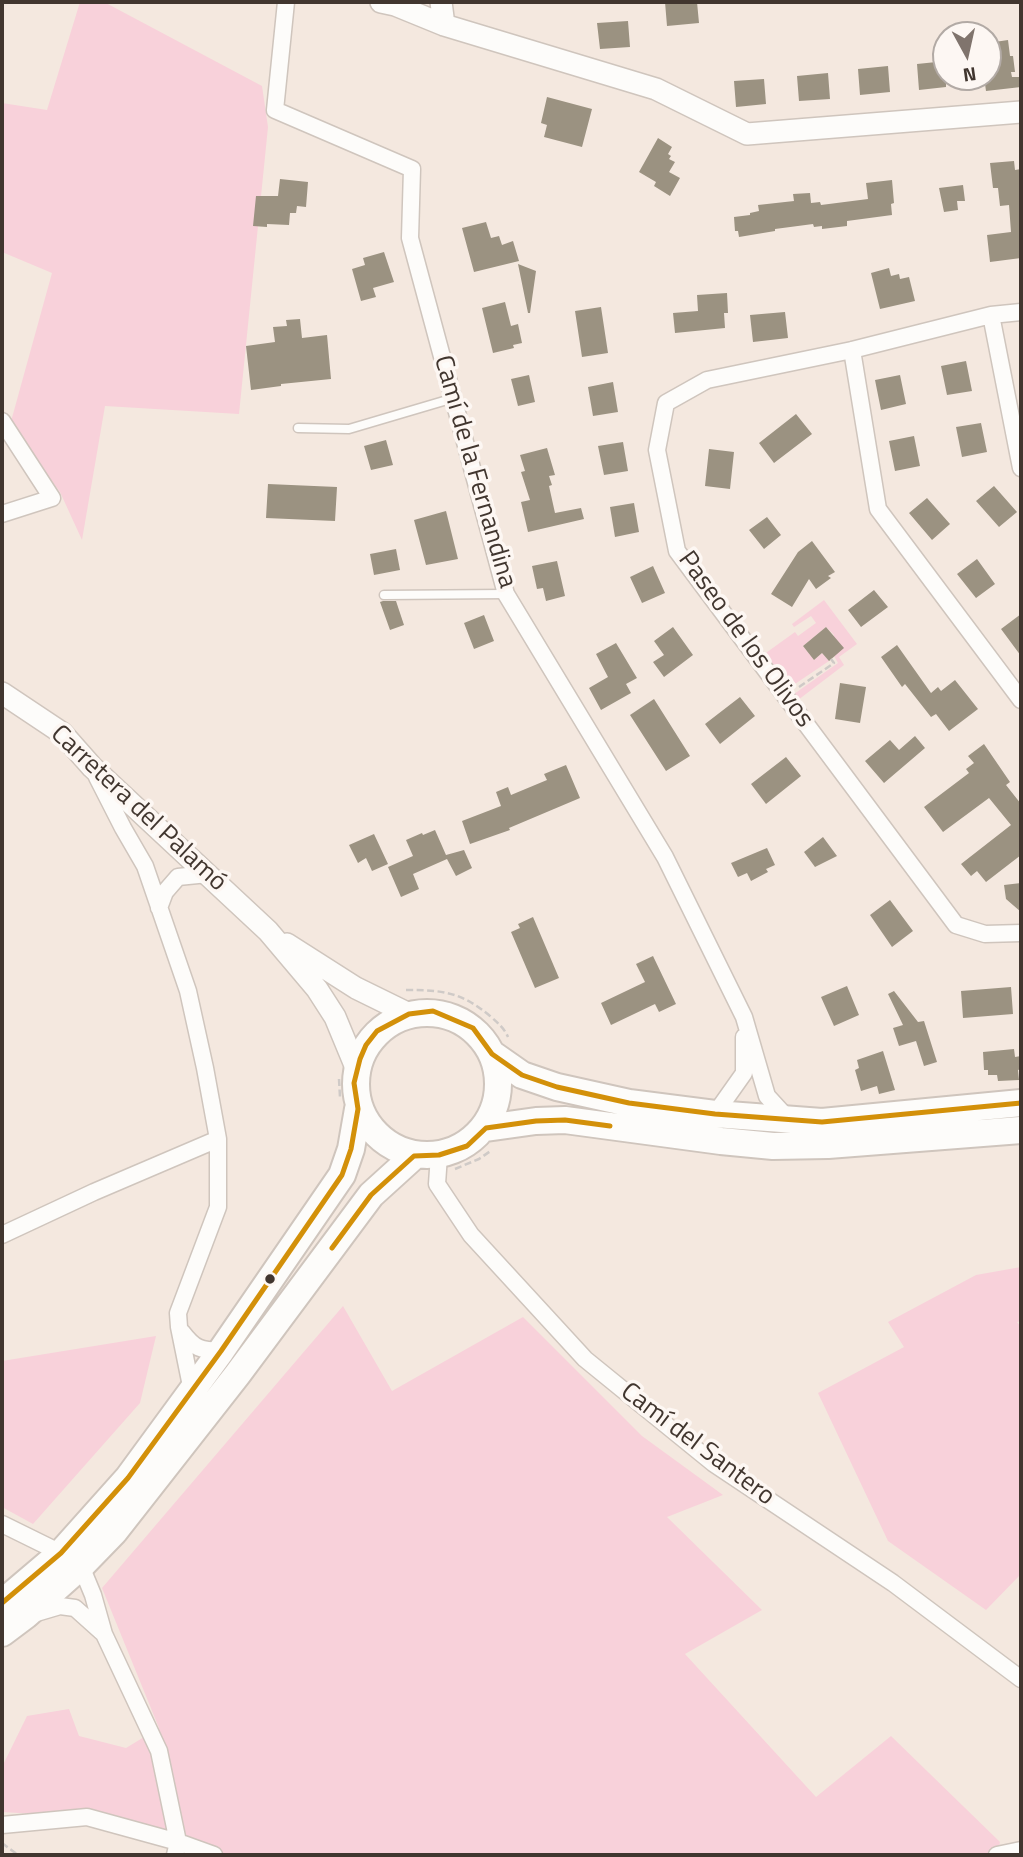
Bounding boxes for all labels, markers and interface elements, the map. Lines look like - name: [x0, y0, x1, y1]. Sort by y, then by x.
- north arrow: [932, 21, 1002, 91]
- text: N: [961, 60, 978, 91]
- street label: Camí de la Fernandina: [426, 352, 522, 592]
- street label: Paseo de los Olivos: [671, 546, 819, 734]
- street label: Carretera del Palamó: [43, 719, 233, 899]
- unlabelled marker: [263, 1272, 277, 1286]
- street label: Camí del Santero: [614, 1377, 780, 1513]

